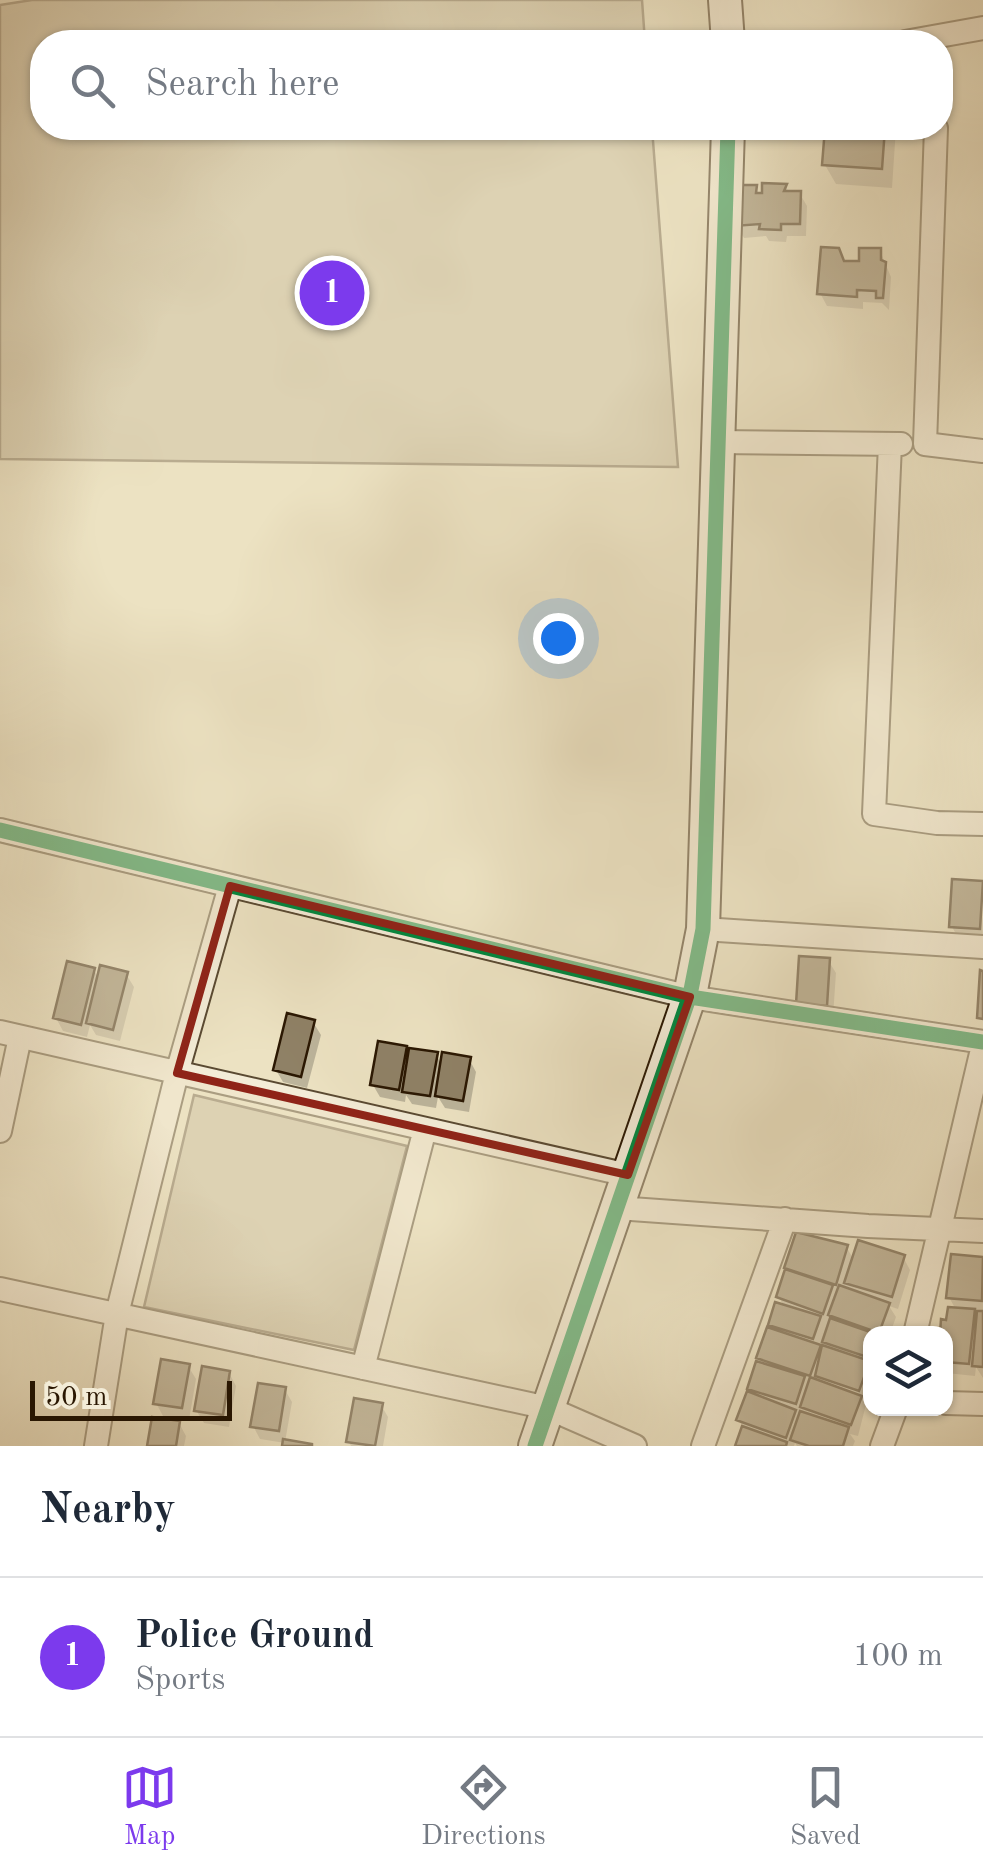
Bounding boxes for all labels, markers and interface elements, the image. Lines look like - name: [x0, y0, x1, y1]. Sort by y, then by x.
- search box: [30, 30, 953, 140]
- icon: search: [65, 58, 120, 113]
- text: Search here: [145, 66, 340, 104]
- pin: 1: [300, 256, 364, 330]
- your location: [533, 613, 584, 664]
- map controls: [863, 1326, 953, 1416]
- button: layers: [863, 1326, 953, 1416]
- scale bar: [30, 1376, 232, 1420]
- text: 50 m: [45, 1384, 108, 1412]
- text: Nearby: [40, 1490, 176, 1532]
- text: Police Ground: [135, 1618, 374, 1656]
- text: 1: [63, 1641, 82, 1673]
- text: 100 m: [853, 1641, 943, 1673]
- text: Sports: [135, 1665, 226, 1697]
- tab: Map: [122, 1760, 177, 1855]
- tab: Directions: [421, 1760, 546, 1855]
- tab: Saved: [790, 1760, 861, 1855]

